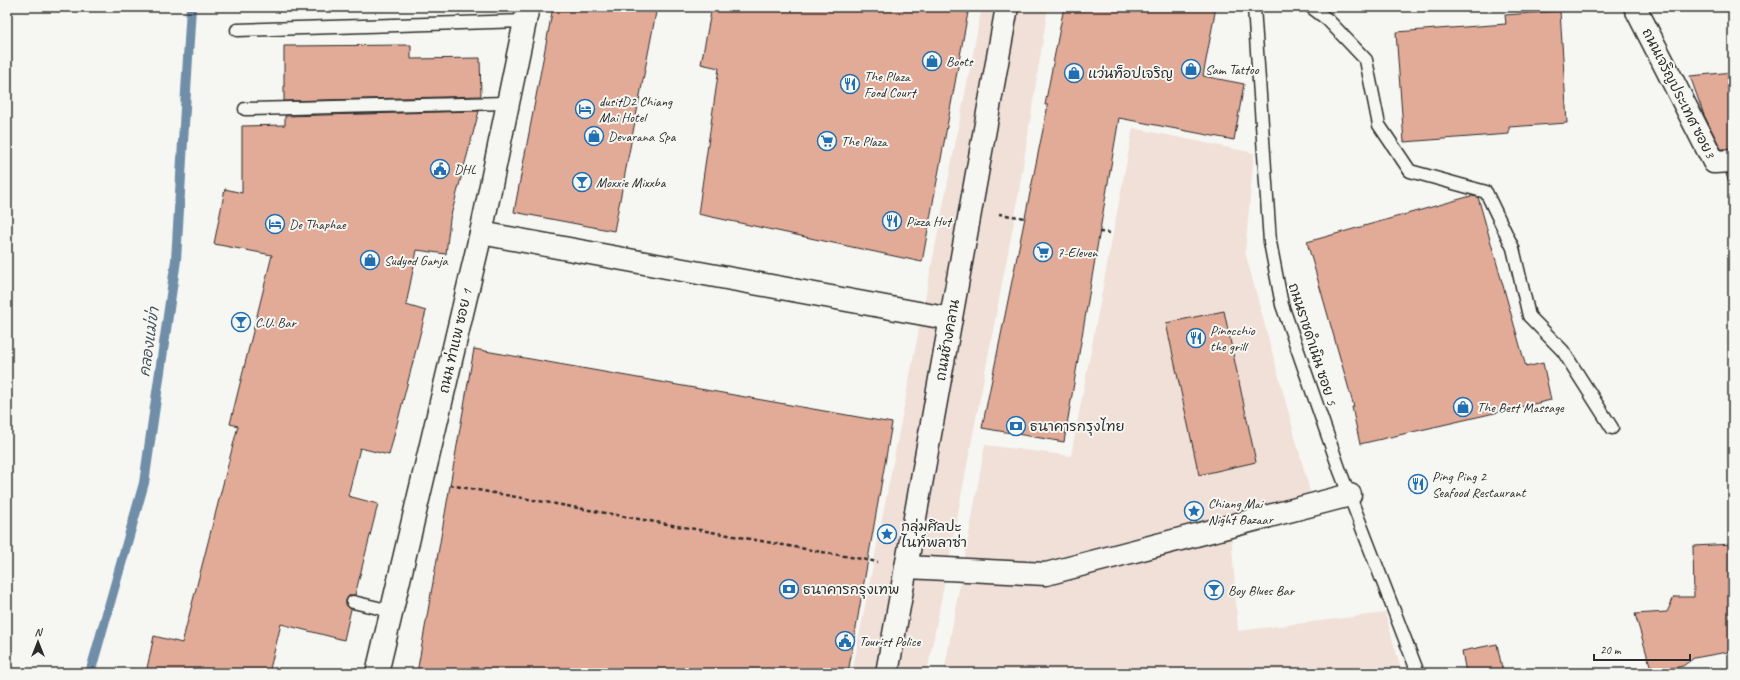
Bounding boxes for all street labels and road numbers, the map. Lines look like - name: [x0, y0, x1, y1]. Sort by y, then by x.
- street label: ถนนเจริญประเทศ ซอย3: [1638, 25, 1719, 163]
- street label: ถนนราชดำเนิน ซอย 5: [1285, 281, 1341, 408]
- street label: ถนน ท่าแพ ซอย 1: [435, 287, 476, 395]
- street label: ถนนช้างคลาน: [932, 297, 963, 382]

